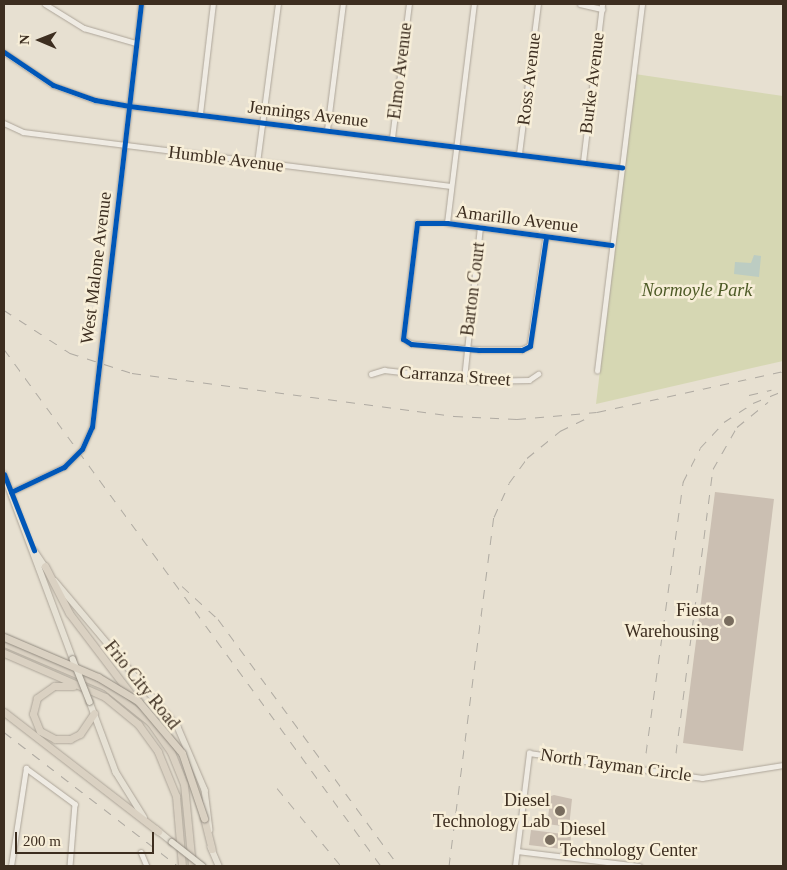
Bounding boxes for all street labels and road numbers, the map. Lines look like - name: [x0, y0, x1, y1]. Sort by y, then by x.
- street label: Elmo Avenue: [383, 21, 417, 121]
- street label: Ross Avenue: [513, 31, 545, 127]
- street label: Burke Avenue: [575, 31, 609, 135]
- street label: Jennings Avenue: [246, 96, 370, 132]
- street label: Humble Avenue: [167, 141, 285, 177]
- street label: West Malone Avenue: [76, 190, 116, 346]
- street label: Amarillo Avenue: [454, 201, 580, 237]
- street label: Barton Court: [457, 241, 489, 337]
- street label: Carranza Street: [399, 361, 511, 391]
- street label: Frio City Road: [100, 636, 184, 734]
- street label: North Tayman Circle: [539, 744, 693, 786]

